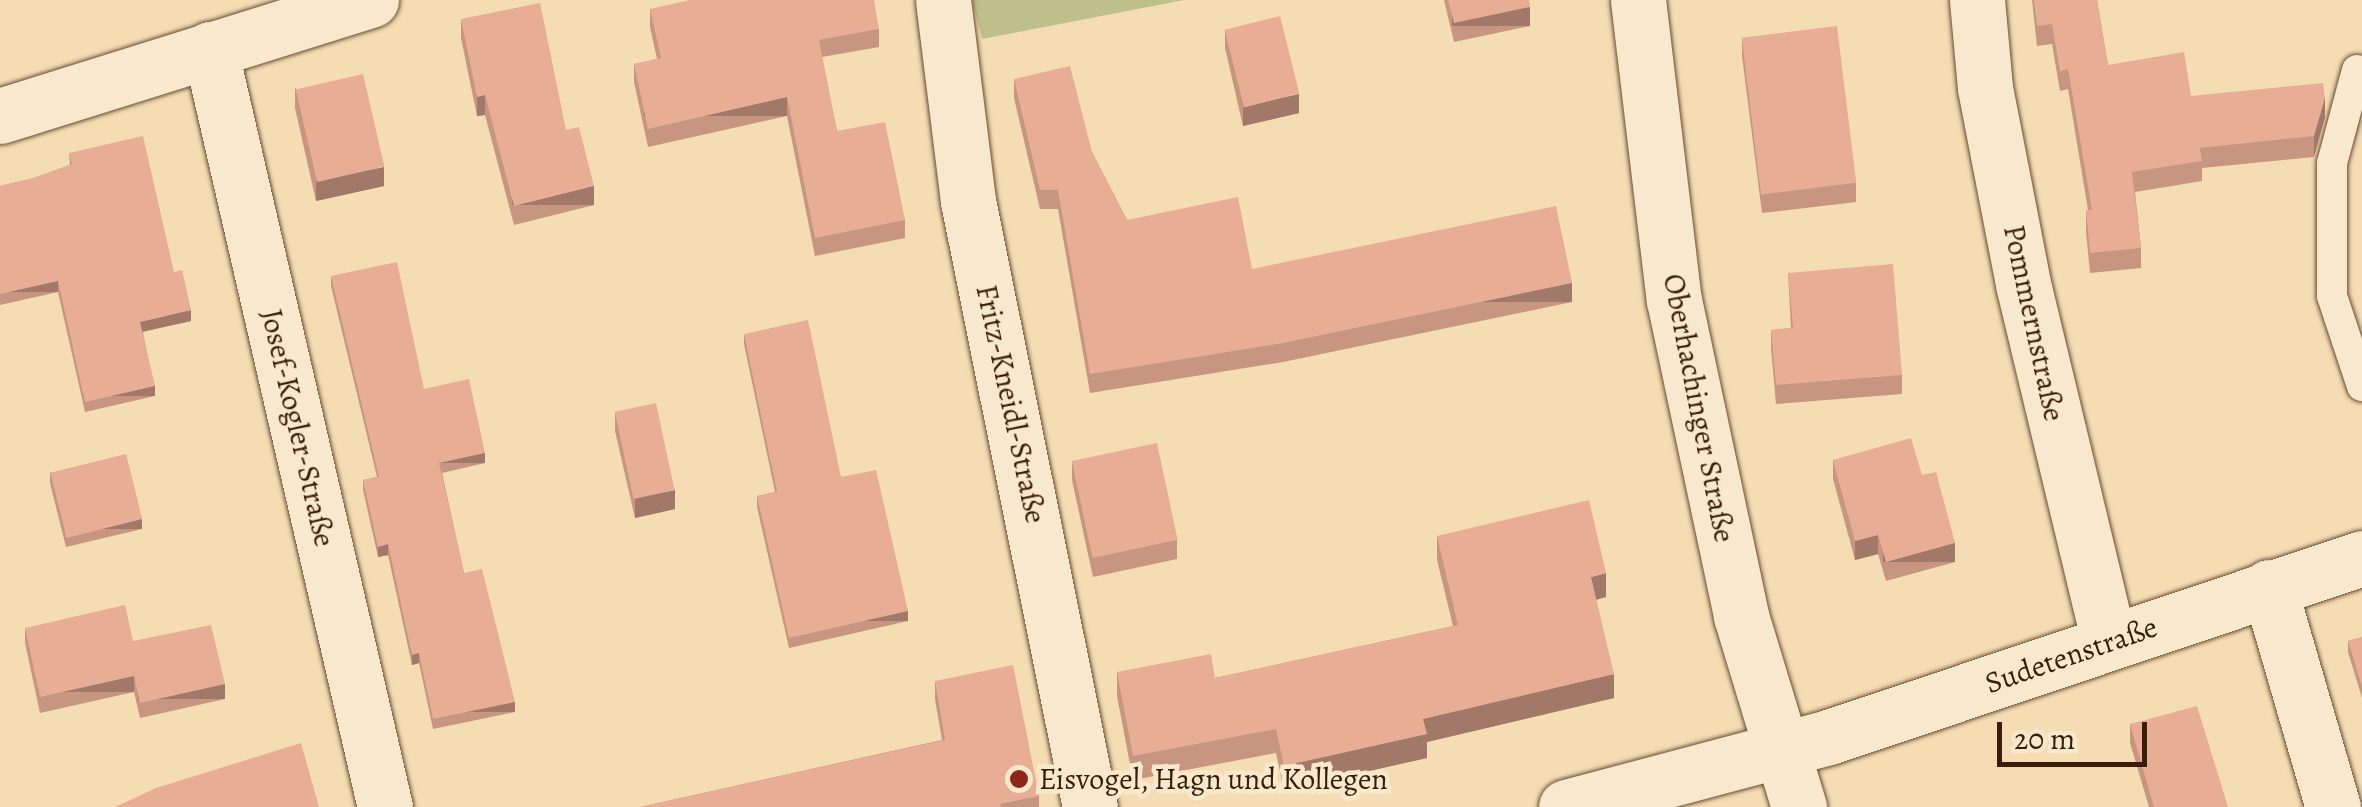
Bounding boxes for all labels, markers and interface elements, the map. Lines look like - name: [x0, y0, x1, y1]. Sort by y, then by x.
- street label: Pommernstraße: [1996, 222, 2072, 424]
- street label: Oberhachinger Straße: [1655, 271, 1743, 545]
- street label: Fritz-Kneidl-Straße: [968, 281, 1054, 527]
- street label: Josef-Kogler-Straße: [253, 306, 343, 550]
- street label: Sudetenstraße: [1980, 609, 2162, 701]
- scale bar: [2002, 702, 2152, 764]
- text: 20 m: [2014, 719, 2075, 759]
- place label: Eisvogel, Hagn und Kollegen: [1039, 761, 1388, 797]
- marker: Eisvogel, Hagn und Kollegen: [1008, 768, 1030, 790]

